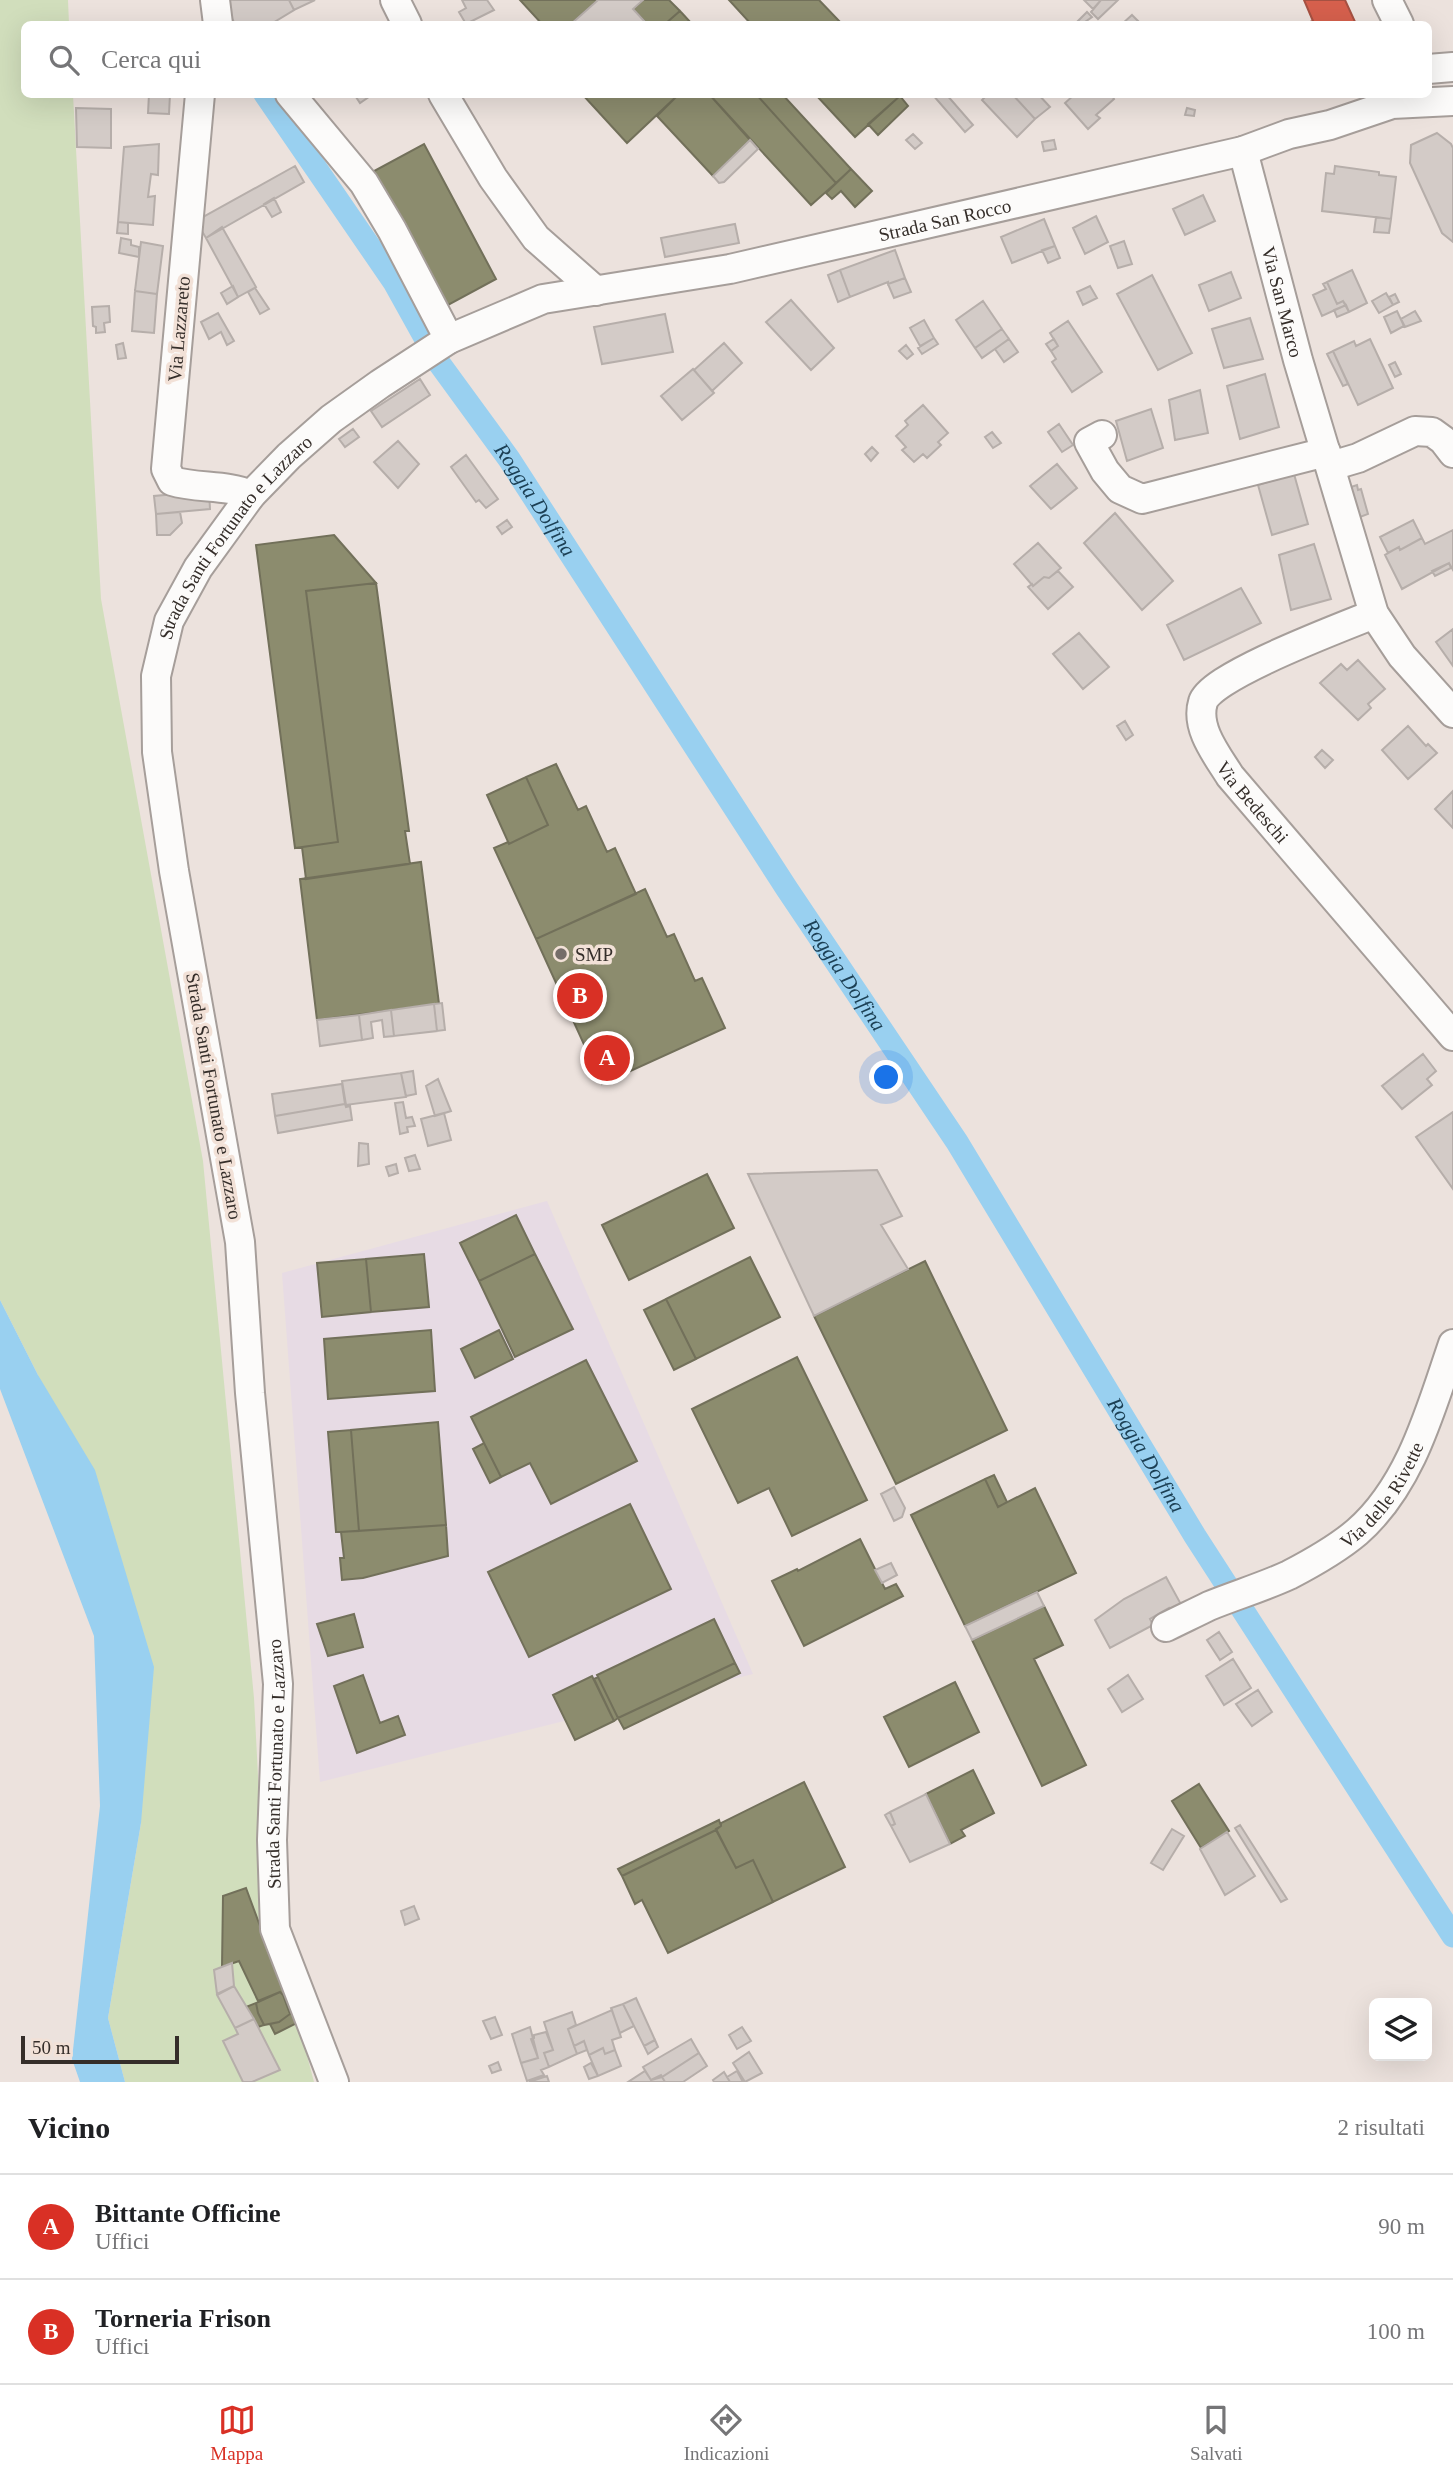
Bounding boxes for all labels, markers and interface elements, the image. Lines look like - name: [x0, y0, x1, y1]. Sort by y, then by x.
- search box: [21, 21, 1432, 98]
- icon: search: [45, 41, 83, 79]
- text: Cerca qui: [101, 45, 201, 74]
- street label: Strada San Rocco: [877, 194, 1013, 245]
- street label: Via San Marco: [1258, 244, 1307, 360]
- street label: Via Lazzareto: [164, 275, 194, 383]
- street label: Strada Santi Fortunato e Lazzaro: [155, 431, 316, 641]
- water label: Roggia Dolfina: [489, 438, 581, 561]
- street label: Via Bedeschi: [1213, 757, 1293, 847]
- water label: Roggia Dolfina: [798, 913, 891, 1036]
- place label: SMP: [575, 944, 613, 965]
- marker: SMP: [553, 946, 569, 962]
- pin: B: [557, 970, 603, 1022]
- street label: Strada Santi Fortunato e Lazzaro: [182, 971, 246, 1221]
- pin: A: [584, 1032, 630, 1084]
- your location: [869, 1060, 903, 1094]
- water label: Roggia Dolfina: [1102, 1392, 1190, 1517]
- street label: Via delle Rivette: [1336, 1439, 1427, 1552]
- street label: Strada Santi Fortunato e Lazzaro: [261, 1638, 289, 1889]
- map controls: [1369, 1998, 1432, 2061]
- button: layers: [1369, 1998, 1432, 2061]
- scale bar: [21, 2033, 178, 2065]
- text: 50 m: [32, 2037, 71, 2058]
- text: Vicino: [28, 2111, 110, 2144]
- text: 2 risultati: [1337, 2115, 1425, 2140]
- text: Bittante Officine: [95, 2199, 281, 2228]
- text: A: [43, 2214, 59, 2239]
- text: 90 m: [1378, 2214, 1425, 2239]
- text: Uffici: [95, 2229, 150, 2254]
- text: Torneria Frison: [95, 2304, 271, 2333]
- text: B: [43, 2319, 59, 2344]
- text: 100 m: [1367, 2319, 1425, 2344]
- text: Uffici: [95, 2334, 150, 2359]
- tab: Mappa: [210, 2401, 263, 2465]
- tab: Indicazioni: [684, 2401, 769, 2465]
- tab: Salvati: [1190, 2401, 1243, 2465]

